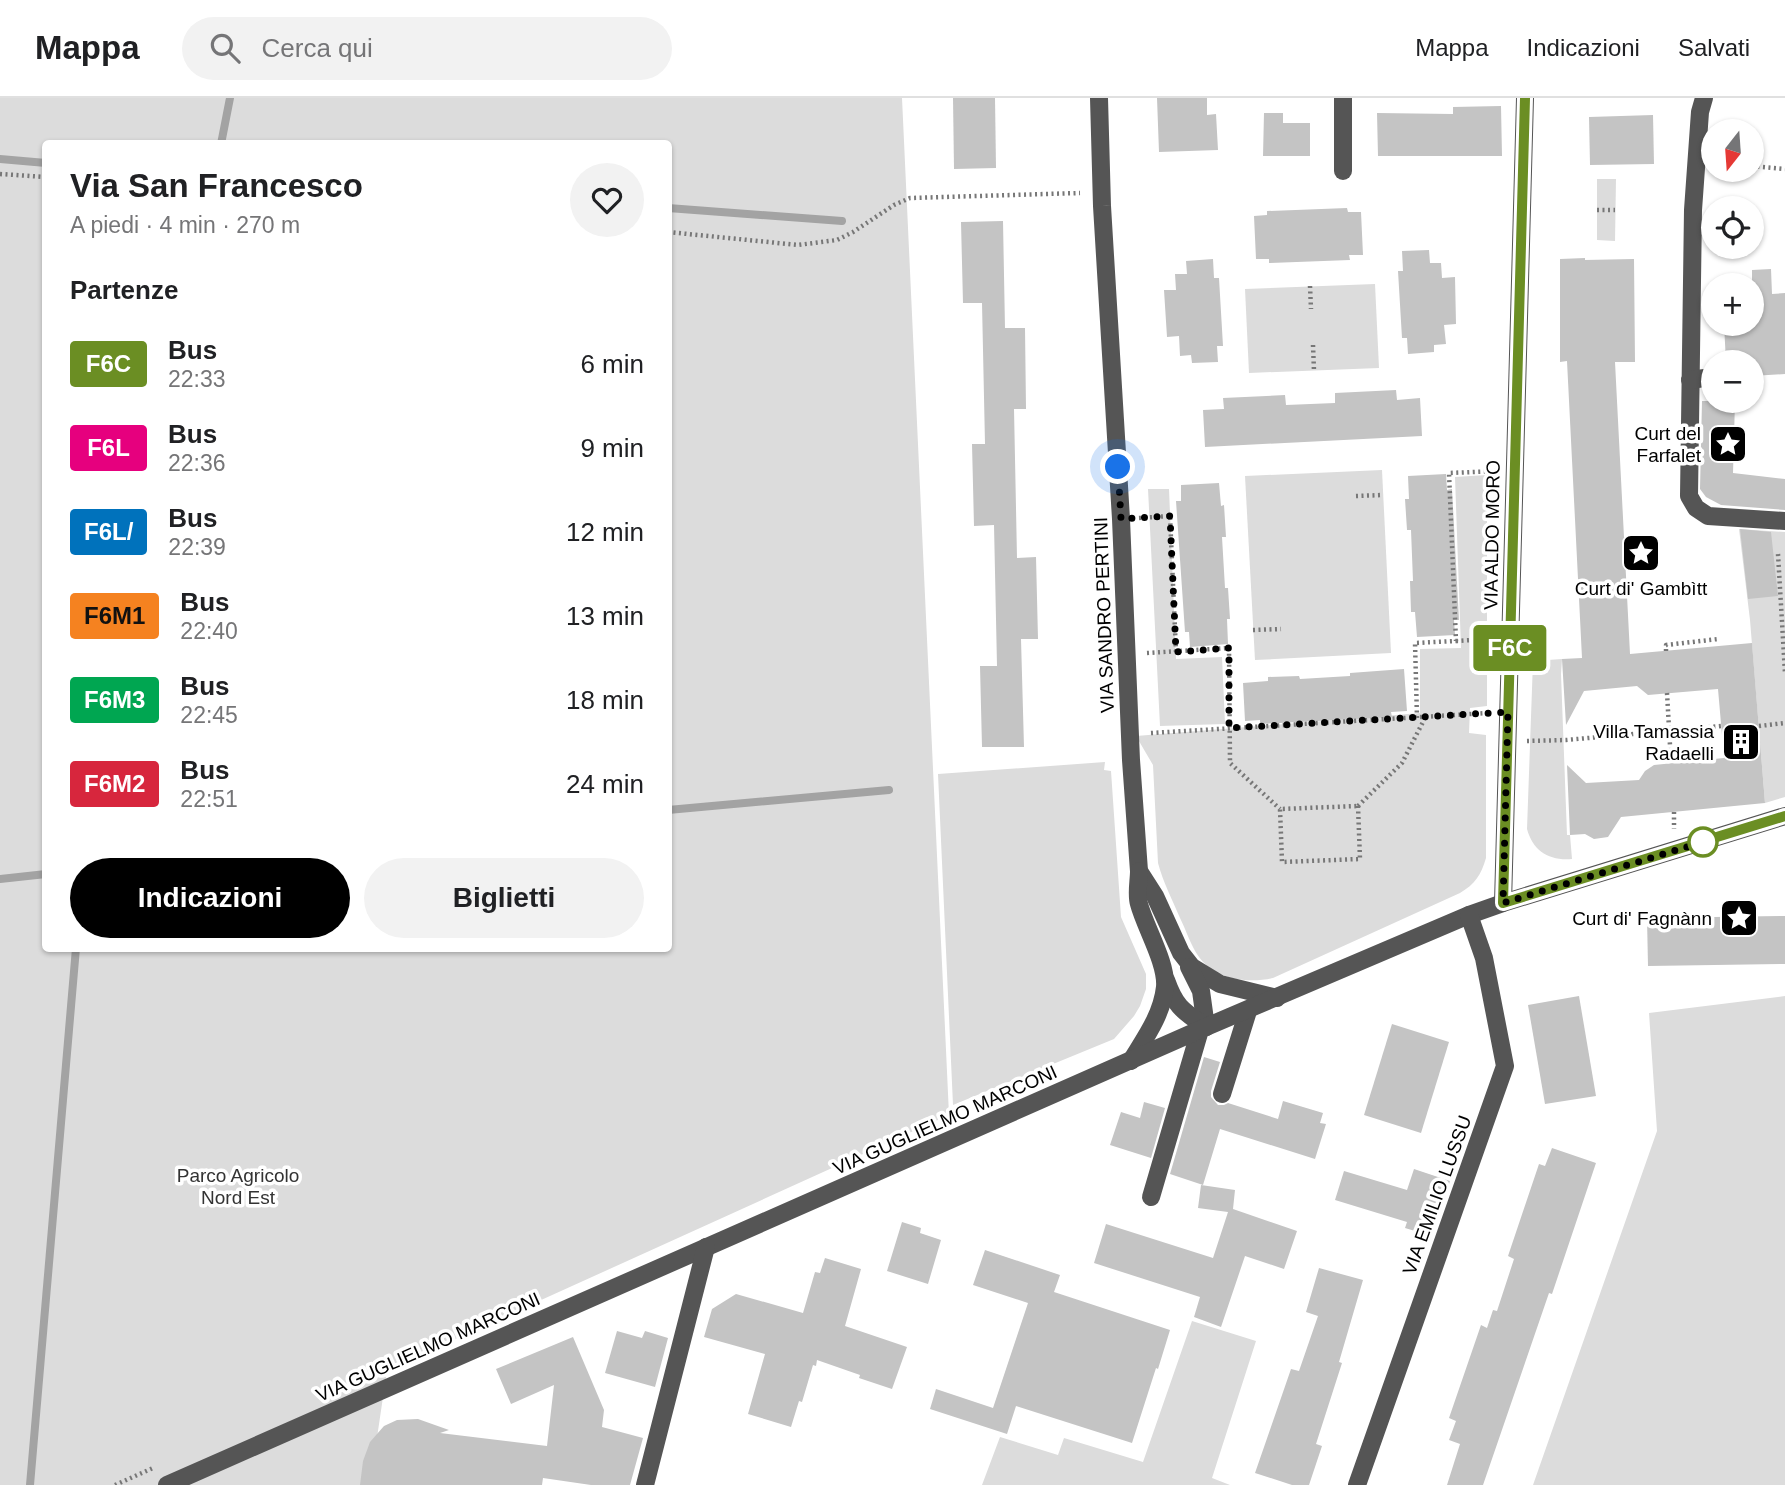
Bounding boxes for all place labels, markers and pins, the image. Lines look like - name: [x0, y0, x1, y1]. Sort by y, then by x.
- place label: Curt del Farfalet: [1634, 423, 1702, 466]
- place icon: Curt del Farfalet: [1707, 423, 1749, 465]
- place icon: Curt di' Gambìtt: [1620, 532, 1662, 574]
- place label: Curt di' Gambìtt: [1575, 578, 1708, 599]
- place label: Villa Tamassia Radaelli: [1593, 721, 1714, 764]
- building icon: Villa Tamassia Radaelli: [1720, 721, 1762, 763]
- unlabelled marker: [1688, 827, 1718, 857]
- place icon: Curt di' Fagnànn: [1718, 897, 1760, 939]
- place label: Curt di' Fagnànn: [1572, 908, 1712, 929]

